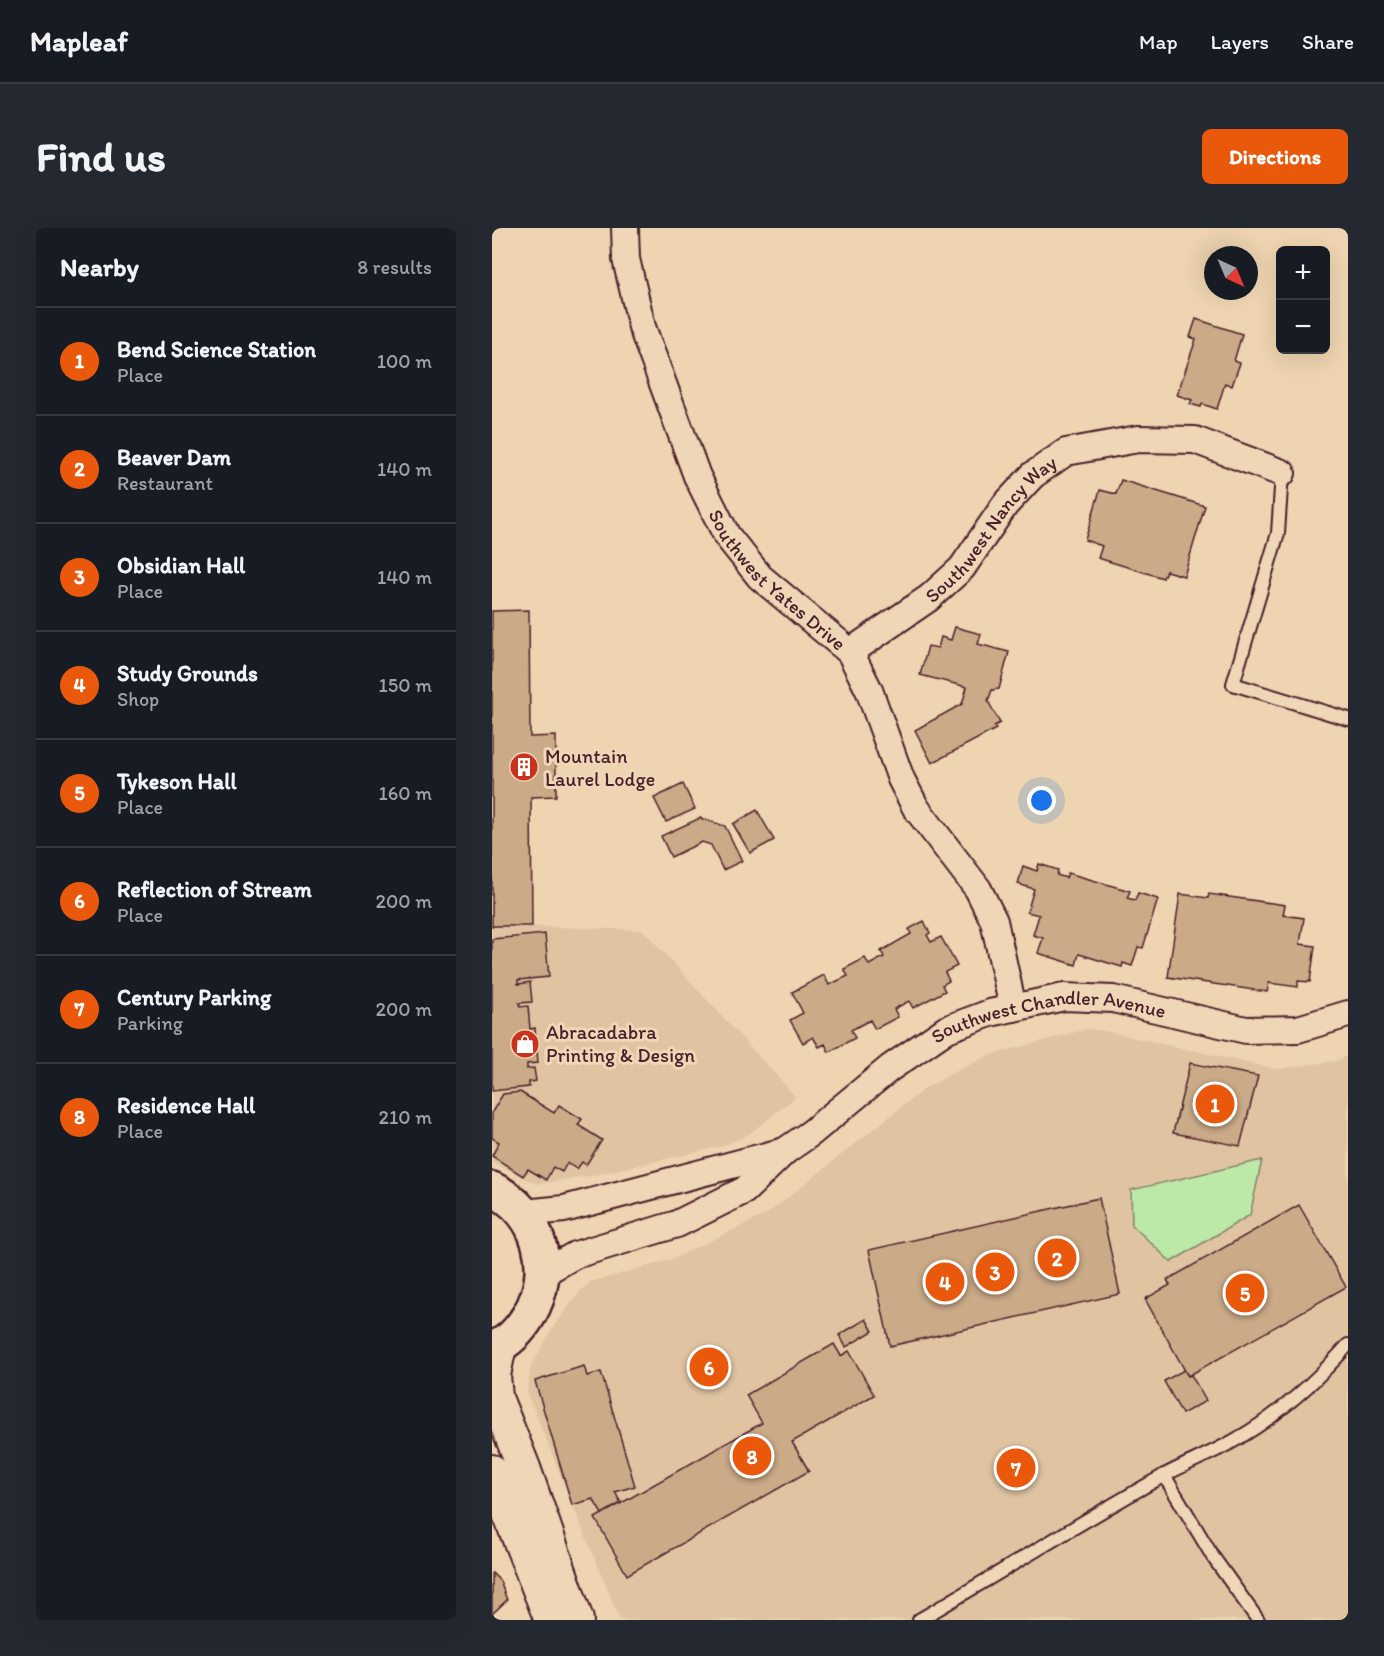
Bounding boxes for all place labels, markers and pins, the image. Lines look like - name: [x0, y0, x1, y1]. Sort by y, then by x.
- place label: Mountain Laurel Lodge: [545, 744, 655, 791]
- building icon: Mountain Laurel Lodge: [508, 751, 540, 783]
- place label: Abracadabra Printing & Design: [546, 1020, 695, 1067]
- shop icon: Abracadabra Printing & Design: [509, 1028, 541, 1060]
- pin: 1: [1196, 1082, 1234, 1126]
- pin: 2: [1038, 1236, 1076, 1280]
- pin: 3: [976, 1250, 1014, 1294]
- pin: 4: [926, 1260, 964, 1304]
- pin: 5: [1226, 1270, 1264, 1316]
- pin: 6: [690, 1344, 728, 1390]
- pin: 8: [732, 1434, 772, 1478]
- pin: 7: [996, 1446, 1036, 1490]

